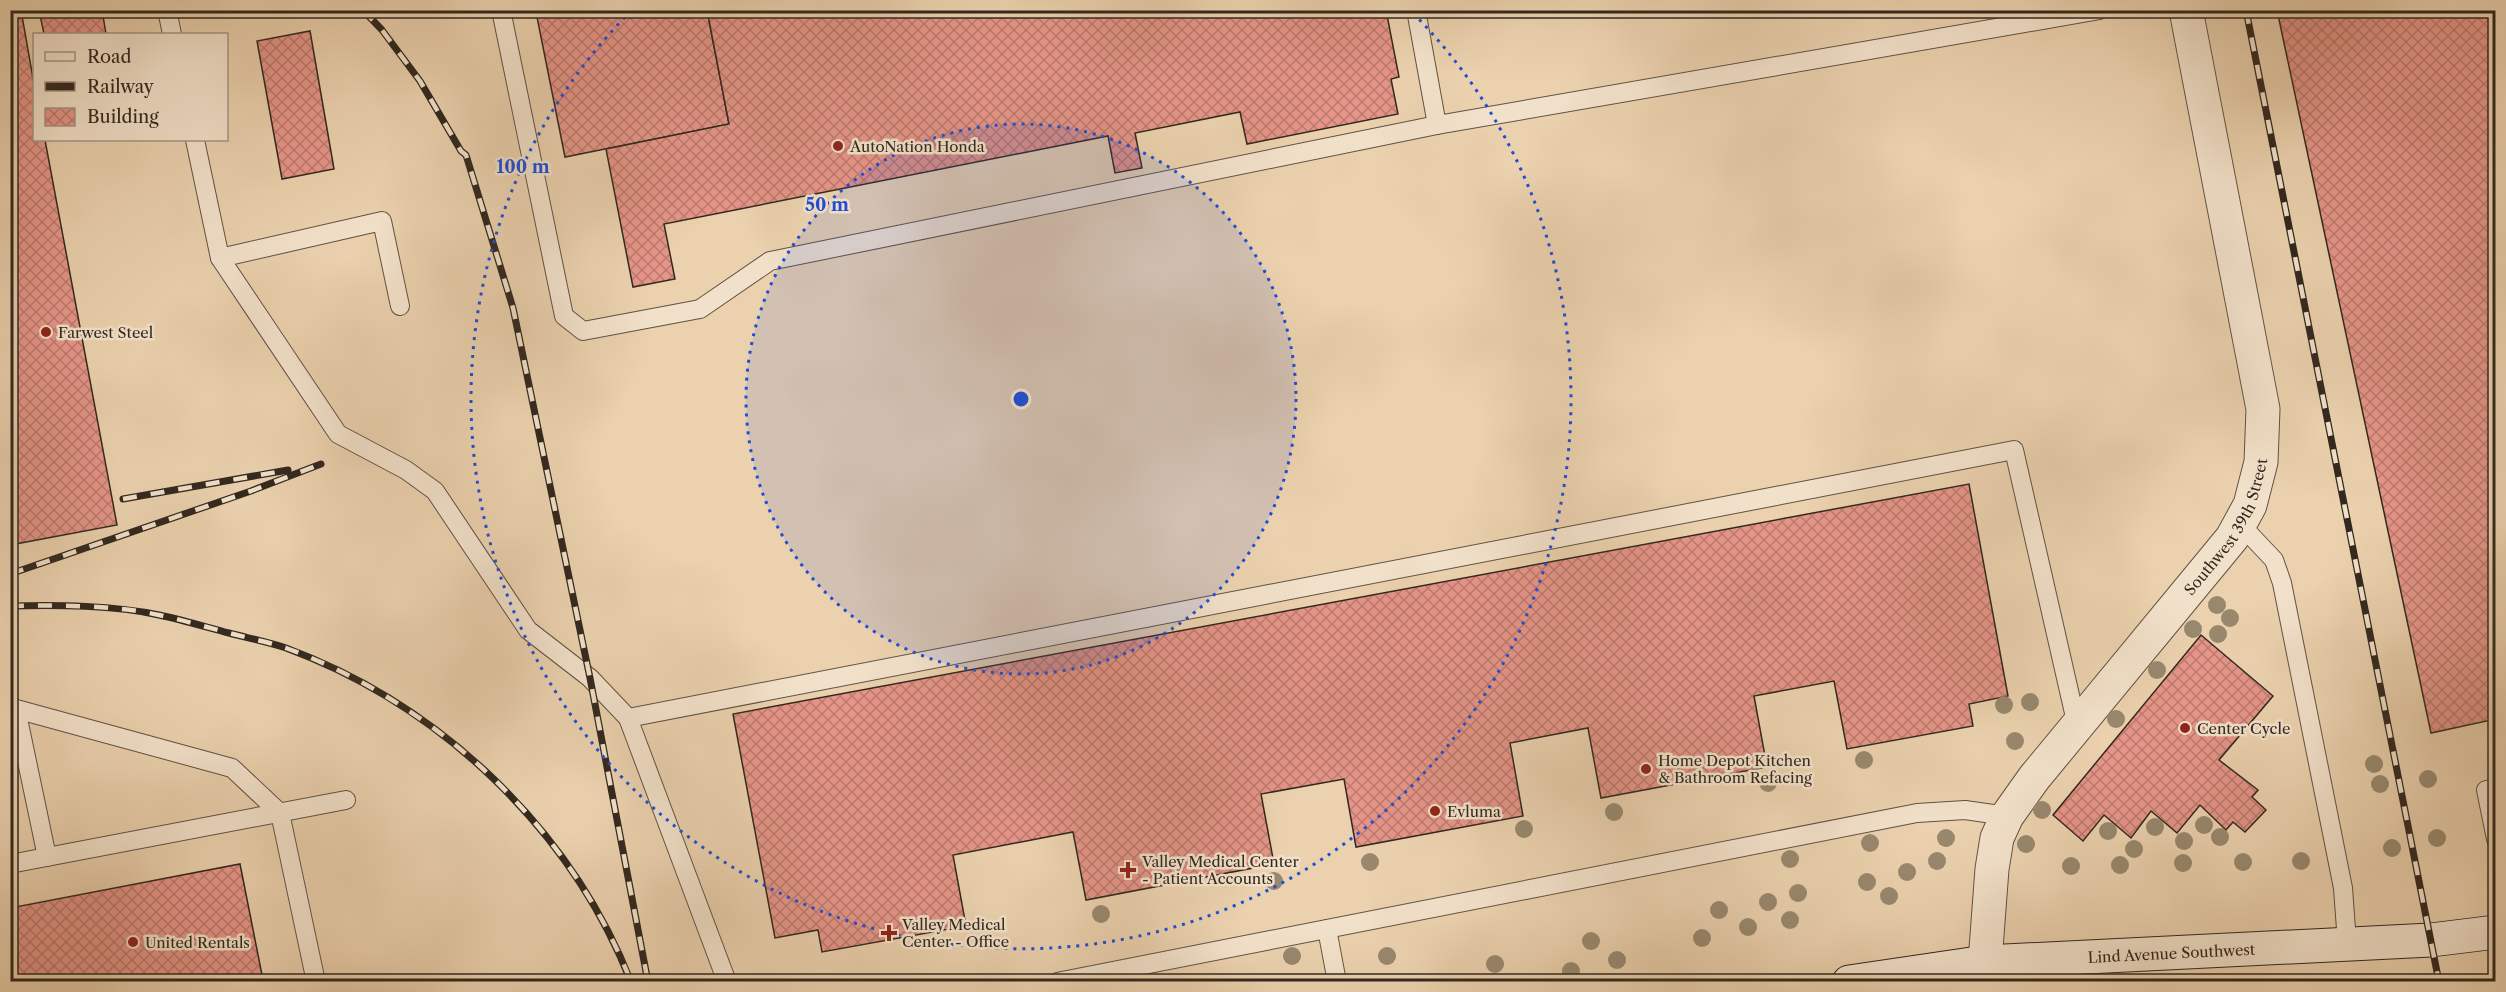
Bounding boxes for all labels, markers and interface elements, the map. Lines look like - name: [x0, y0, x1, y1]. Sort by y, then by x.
- legend: [33, 33, 228, 141]
- text: Road: [87, 46, 132, 68]
- text: Railway: [87, 76, 155, 98]
- text: Building: [87, 106, 159, 128]
- place label: AutoNation Honda: [849, 137, 985, 156]
- marker: AutoNation Honda: [831, 139, 845, 153]
- text: 100 m: [496, 156, 550, 178]
- text: 50 m: [805, 194, 849, 216]
- place label: Farwest Steel: [58, 323, 154, 342]
- marker: Farwest Steel: [39, 325, 53, 339]
- centre of rings: [1011, 389, 1031, 409]
- street label: Southwest 39th Street: [2180, 457, 2271, 599]
- place label: Center Cycle: [2197, 719, 2290, 738]
- marker: Center Cycle: [2178, 721, 2192, 735]
- place label: Home Depot Kitchen & Bathroom Refacing: [1658, 751, 1812, 787]
- marker: Home Depot Kitchen & Bathroom Refacing: [1639, 762, 1653, 776]
- place label: Evluma: [1447, 802, 1501, 821]
- marker: Evluma: [1428, 804, 1442, 818]
- place label: Valley Medical Center - Patient Accounts: [1141, 852, 1299, 888]
- marker: Valley Medical Center - Patient Accounts: [1119, 861, 1137, 879]
- place label: Valley Medical Center - Office: [901, 915, 1009, 951]
- marker: Valley Medical Center - Office: [880, 924, 898, 942]
- place label: United Rentals: [145, 933, 250, 952]
- marker: United Rentals: [126, 935, 140, 949]
- street label: Lind Avenue Southwest: [2087, 939, 2256, 966]

